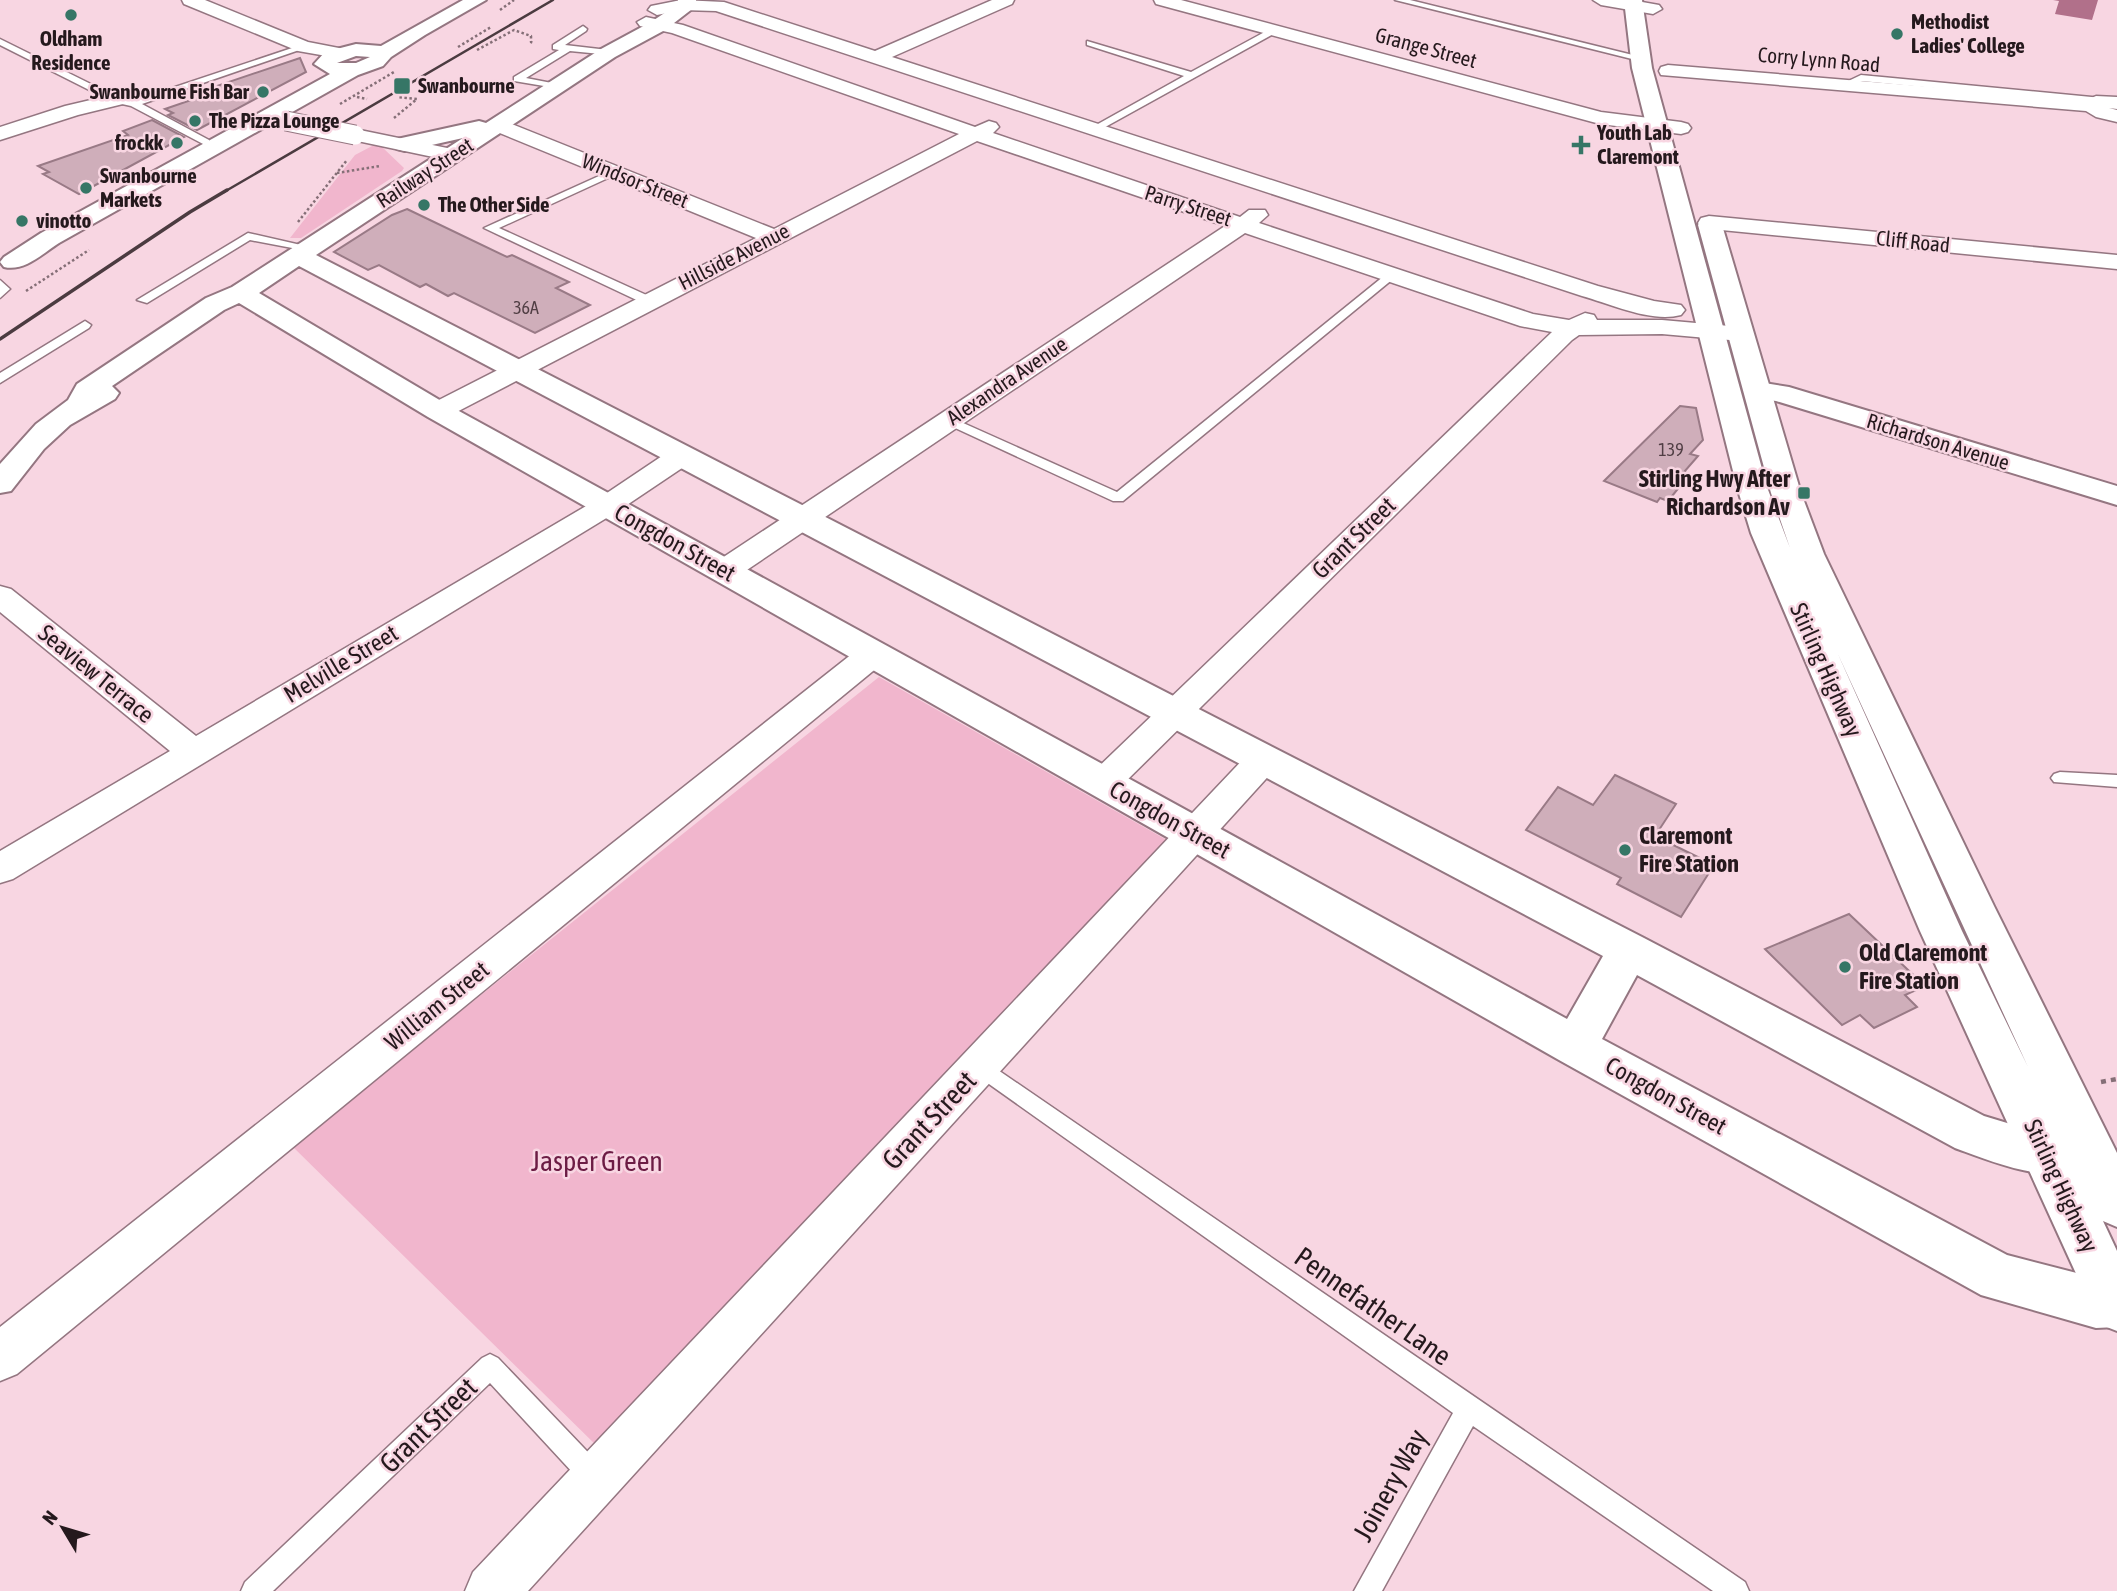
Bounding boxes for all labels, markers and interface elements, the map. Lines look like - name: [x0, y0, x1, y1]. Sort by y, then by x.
- marker: Oldham Residence: [63, 7, 79, 23]
- place label: Methodist Ladies' College: [1911, 9, 2025, 57]
- street label: Grange Street: [1373, 22, 1480, 72]
- place label: Oldham Residence: [31, 26, 111, 74]
- marker: Methodist Ladies' College: [1889, 26, 1905, 42]
- street label: Corry Lynn Road: [1757, 42, 1881, 76]
- place label: Swanbourne: [418, 73, 515, 97]
- marker: Swanbourne: [392, 76, 412, 96]
- place label: Swanbourne Fish Bar: [90, 79, 250, 103]
- marker: Swanbourne Fish Bar: [255, 84, 271, 100]
- place label: The Pizza Lounge: [209, 108, 340, 132]
- marker: The Pizza Lounge: [187, 113, 203, 129]
- place label: Youth Lab Claremont: [1596, 120, 1679, 168]
- place label: frockk: [114, 130, 164, 154]
- street label: Railway Street: [372, 132, 477, 212]
- marker: frockk: [169, 135, 185, 151]
- marker: Youth Lab Claremont: [1571, 135, 1591, 155]
- street label: Windsor Street: [579, 148, 692, 212]
- place label: Swanbourne Markets: [100, 163, 197, 211]
- marker: Swanbourne Markets: [78, 180, 94, 196]
- street label: Parry Street: [1142, 180, 1235, 230]
- place label: The Other Side: [438, 192, 550, 216]
- marker: The Other Side: [416, 197, 432, 213]
- place label: vinotto: [36, 208, 91, 232]
- marker: vinotto: [14, 213, 30, 229]
- street label: Hillside Avenue: [674, 218, 793, 294]
- street label: Cliff Road: [1875, 225, 1951, 257]
- house number: 36A: [513, 297, 539, 318]
- street label: Alexandra Avenue: [942, 331, 1071, 429]
- street label: Richardson Avenue: [1864, 408, 2012, 474]
- house number: 139: [1658, 439, 1684, 460]
- place label: Stirling Hwy After Richardson Av: [1639, 465, 1791, 520]
- marker: Stirling Hwy After Richardson Av: [1796, 485, 1812, 501]
- street label: Grant Street: [1307, 491, 1401, 584]
- street label: Congdon Street: [610, 498, 740, 587]
- street label: Stirling Highway: [1785, 599, 1868, 741]
- street label: Seaview Terrace: [33, 619, 159, 728]
- street label: Melville Street: [279, 619, 403, 708]
- street label: Congdon Street: [1105, 775, 1235, 864]
- place label: Claremont Fire Station: [1639, 822, 1739, 877]
- marker: Claremont Fire Station: [1617, 842, 1633, 858]
- place label: Old Claremont Fire Station: [1859, 939, 1987, 994]
- street label: William Street: [379, 956, 494, 1056]
- marker: Old Claremont Fire Station: [1837, 959, 1853, 975]
- street label: Congdon Street: [1601, 1051, 1731, 1140]
- street label: Grant Street: [876, 1064, 982, 1176]
- street label: Stirling Highway: [2019, 1115, 2104, 1257]
- park label: Jasper Green: [531, 1145, 663, 1177]
- street label: Pennefather Lane: [1289, 1240, 1457, 1372]
- street label: Grant Street: [373, 1371, 483, 1479]
- street label: Joinery Way: [1346, 1424, 1434, 1546]
- north arrow: [28, 1493, 98, 1563]
- text: N: [37, 1506, 62, 1529]

